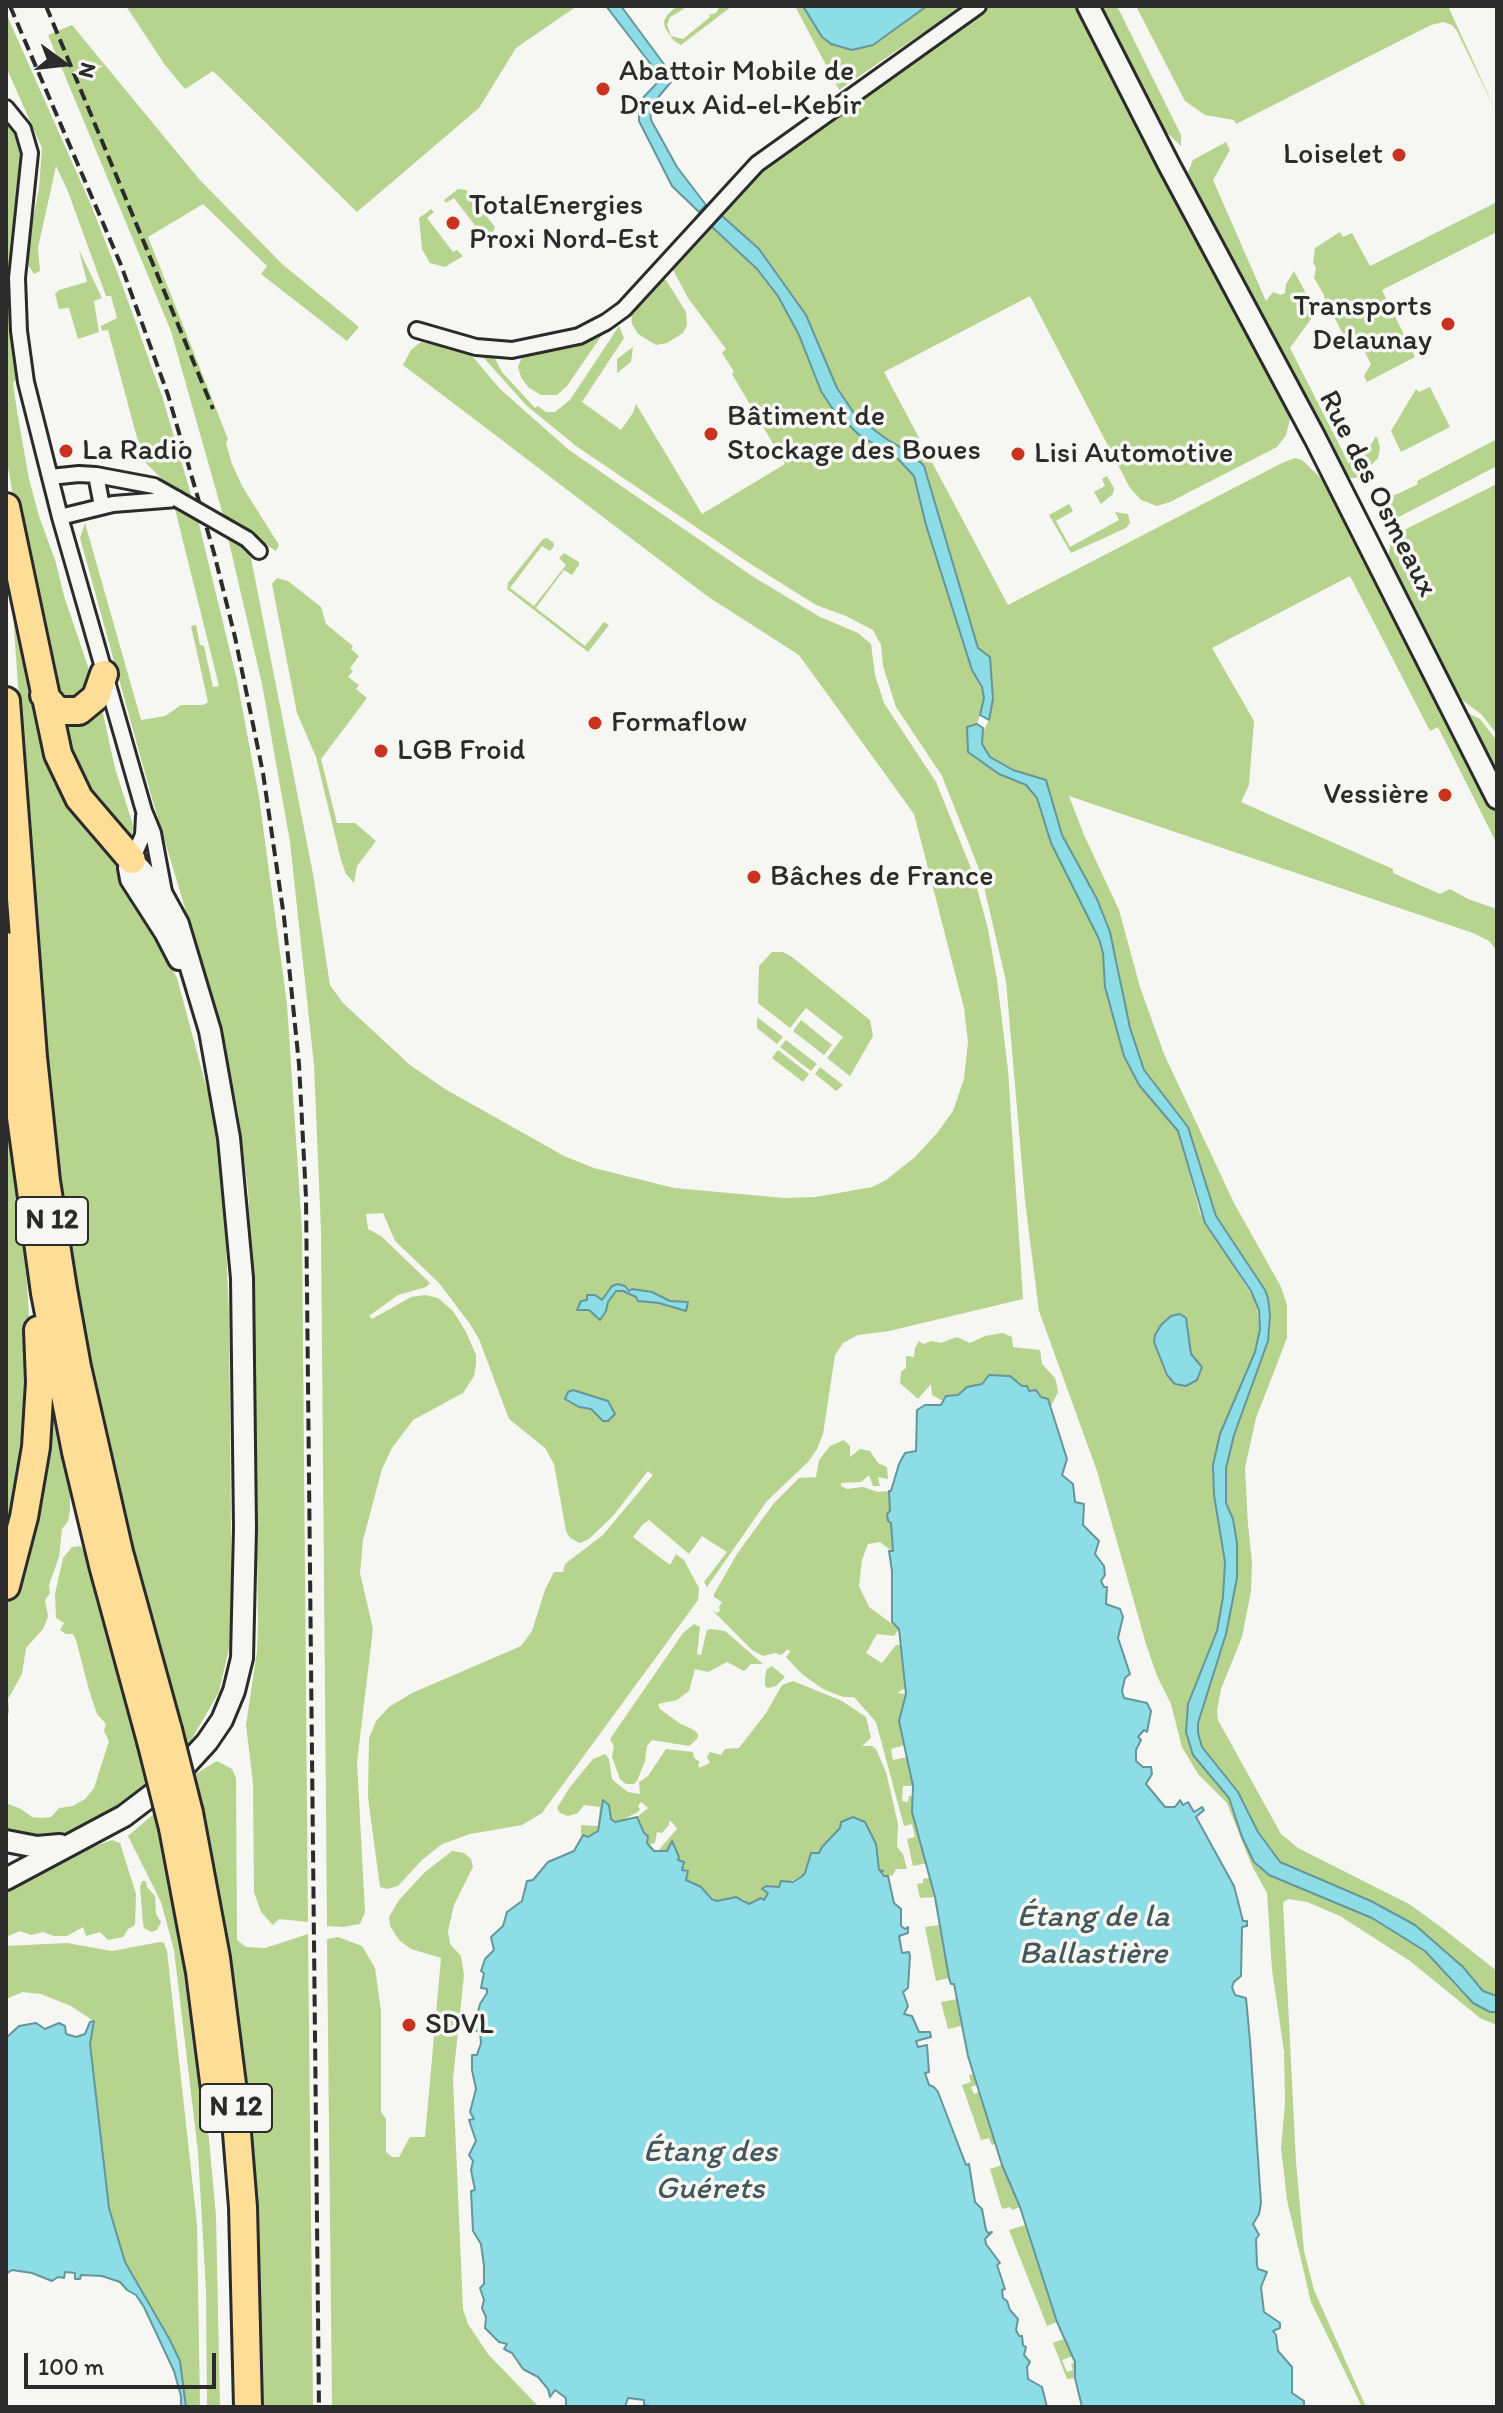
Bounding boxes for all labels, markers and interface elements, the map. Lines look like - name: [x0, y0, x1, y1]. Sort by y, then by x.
- north arrow: [24, 24, 104, 104]
- place label: Abattoir Mobile de Dreux Aid-el-Kebir: [619, 54, 862, 124]
- text: N: [73, 60, 103, 81]
- marker: Abattoir Mobile de Dreux Aid-el-Kebir: [594, 80, 612, 98]
- place label: Loiselet: [1283, 137, 1383, 173]
- marker: Loiselet: [1390, 146, 1408, 164]
- place label: TotalEnergies Proxi Nord-Est: [469, 188, 659, 258]
- marker: TotalEnergies Proxi Nord-Est: [444, 214, 462, 232]
- place label: Transports Delaunay: [1293, 289, 1432, 360]
- marker: Transports Delaunay: [1439, 315, 1457, 333]
- street label: Rue des Osmeaux: [1310, 385, 1444, 603]
- place label: Bâtiment de Stockage des Boues: [727, 399, 981, 470]
- marker: Bâtiment de Stockage des Boues: [702, 425, 720, 443]
- place label: La Radio: [82, 433, 193, 469]
- place label: Lisi Automotive: [1034, 436, 1233, 472]
- marker: La Radio: [57, 442, 75, 460]
- marker: Lisi Automotive: [1009, 445, 1027, 463]
- place label: Formaflow: [611, 705, 747, 741]
- marker: Formaflow: [586, 714, 604, 732]
- place label: LGB Froid: [397, 733, 525, 769]
- marker: LGB Froid: [372, 742, 390, 760]
- place label: Vessière: [1323, 777, 1429, 813]
- marker: Vessière: [1436, 786, 1454, 804]
- place label: Bâches de France: [770, 859, 993, 895]
- marker: Bâches de France: [745, 868, 763, 886]
- road number: N 12: [16, 1197, 88, 1245]
- water label: Étang de la Ballastière: [1017, 1899, 1169, 1974]
- place label: SDVL: [425, 2007, 494, 2043]
- marker: SDVL: [400, 2016, 418, 2034]
- road number: N 12: [200, 2084, 272, 2132]
- water label: Étang des Guérets: [643, 2134, 777, 2209]
- scale bar: [28, 2337, 220, 2387]
- text: 100 m: [38, 2352, 104, 2381]

